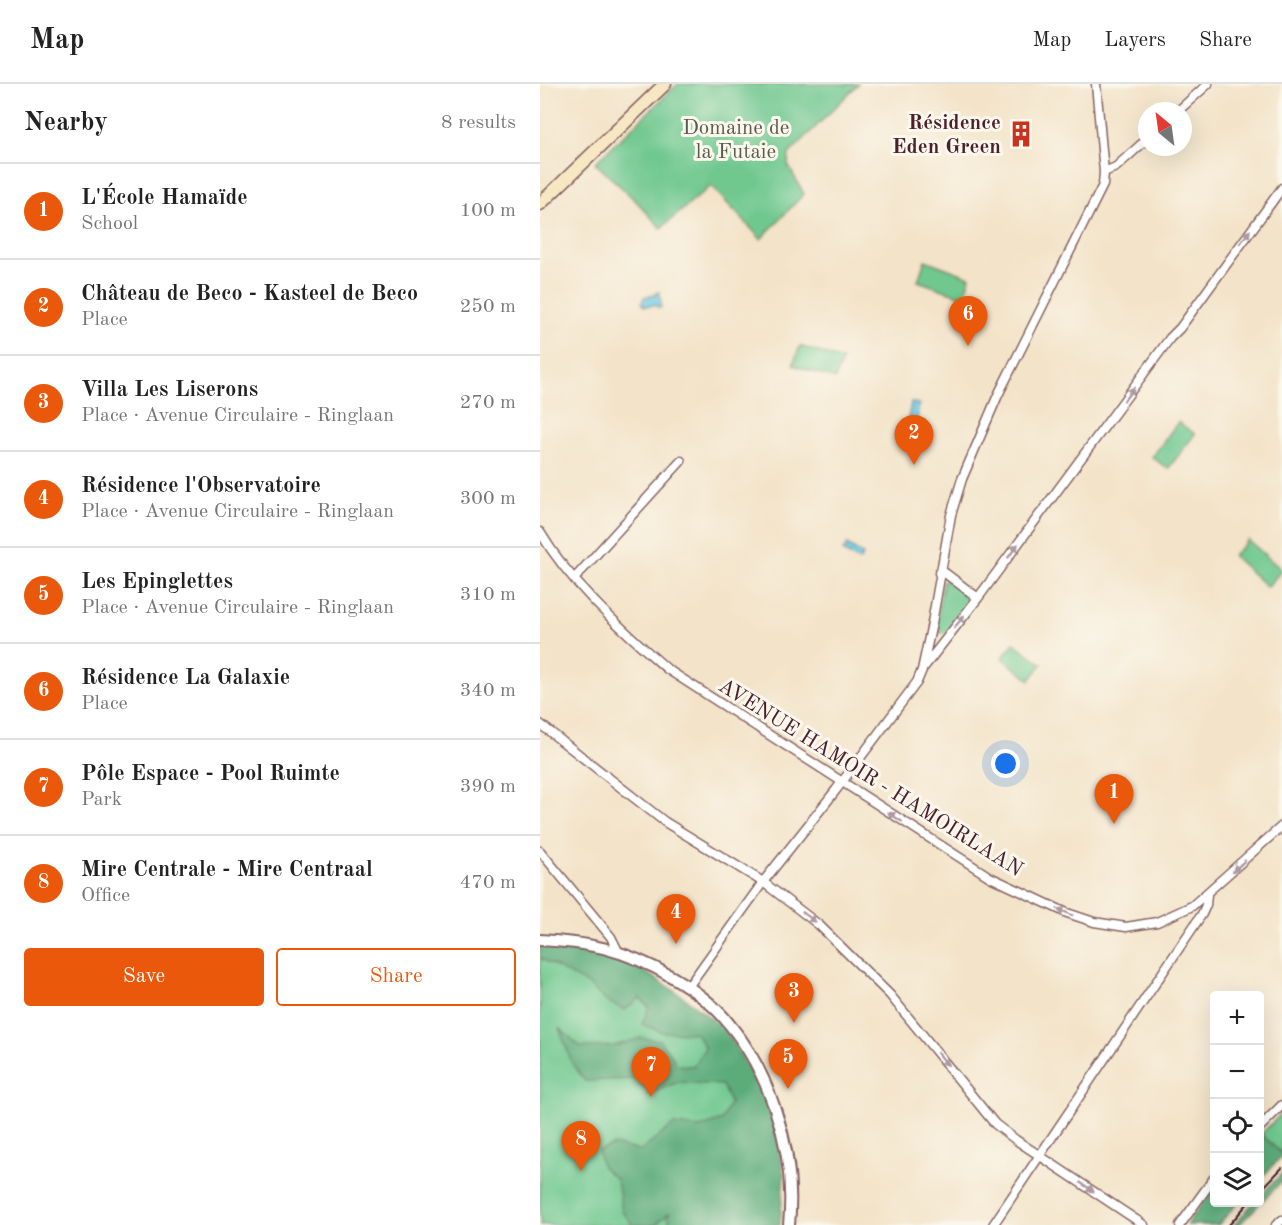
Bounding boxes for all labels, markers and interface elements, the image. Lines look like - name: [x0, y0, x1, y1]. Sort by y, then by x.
- text: Map: [30, 27, 84, 55]
- text: Map: [1032, 30, 1071, 51]
- text: Layers: [1104, 30, 1166, 51]
- text: Share: [1199, 30, 1252, 51]
- north arrow: [1138, 102, 1192, 156]
- text: Nearby: [24, 110, 108, 136]
- text: 8 results: [441, 113, 516, 133]
- place label: Résidence Eden Green: [892, 113, 1001, 158]
- park label: Domaine de la Futaie: [682, 118, 790, 163]
- building icon: Résidence Eden Green: [1006, 119, 1036, 149]
- text: L'École Hamaïde: [81, 187, 248, 209]
- text: 1: [38, 201, 49, 221]
- text: 100 m: [460, 201, 516, 221]
- text: School: [81, 214, 138, 234]
- one-way arrow: [1239, 230, 1251, 246]
- text: Château de Beco - Kasteel de Beco: [81, 283, 418, 305]
- pin: 6: [948, 296, 988, 346]
- text: 2: [38, 297, 49, 317]
- text: 250 m: [460, 297, 516, 317]
- text: Place: [81, 310, 128, 330]
- text: Villa Les Liserons: [81, 379, 258, 401]
- one-way arrow: [1123, 386, 1135, 402]
- text: 3: [38, 393, 49, 413]
- text: 270 m: [460, 393, 516, 413]
- text: Place · Avenue Circulaire - Ringlaan: [81, 406, 394, 426]
- pin: 2: [894, 416, 934, 465]
- text: Résidence l'Observatoire: [81, 475, 321, 497]
- text: 4: [38, 489, 49, 509]
- text: 300 m: [460, 489, 516, 509]
- text: Place · Avenue Circulaire - Ringlaan: [81, 502, 394, 522]
- one-way arrow: [1007, 543, 1019, 559]
- text: Les Epinglettes: [81, 571, 233, 593]
- text: 5: [38, 585, 49, 605]
- text: 310 m: [460, 585, 516, 605]
- text: Place · Avenue Circulaire - Ringlaan: [81, 598, 394, 618]
- one-way arrow: [952, 614, 965, 630]
- text: Résidence La Galaxie: [81, 667, 290, 689]
- street label: AVENUE HAMOIR - HAMOIRLAAN: [714, 675, 1026, 881]
- text: 6: [38, 681, 49, 701]
- text: 340 m: [460, 681, 516, 701]
- text: Place: [81, 694, 128, 714]
- your location: [991, 749, 1020, 778]
- text: Pôle Espace - Pool Ruimte: [81, 763, 340, 785]
- pin: 1: [1094, 774, 1134, 824]
- text: 7: [38, 777, 49, 797]
- text: 390 m: [460, 777, 516, 797]
- text: Park: [81, 790, 122, 810]
- one-way arrow: [887, 811, 903, 822]
- text: Mire Centrale - Mire Centraal: [81, 859, 373, 881]
- one-way arrow: [1231, 859, 1246, 873]
- text: 8: [38, 873, 49, 893]
- text: 470 m: [460, 873, 516, 893]
- text: Office: [81, 886, 130, 906]
- pin: 4: [656, 894, 696, 944]
- one-way arrow: [1055, 907, 1073, 917]
- one-way arrow: [802, 911, 817, 923]
- button: Save: [24, 948, 264, 1006]
- button: Share: [276, 948, 516, 1006]
- pin: 3: [774, 974, 814, 1023]
- map controls: [1210, 991, 1264, 1207]
- button: +: [1210, 991, 1264, 1045]
- pin: 5: [768, 1040, 808, 1089]
- button: −: [1210, 1045, 1264, 1099]
- pin: 7: [632, 1048, 670, 1097]
- one-way arrow: [936, 1051, 949, 1067]
- button: locate: [1210, 1099, 1264, 1153]
- pin: 8: [562, 1122, 600, 1171]
- button: layers: [1210, 1153, 1264, 1207]
- one-way arrow: [1079, 1181, 1095, 1192]

